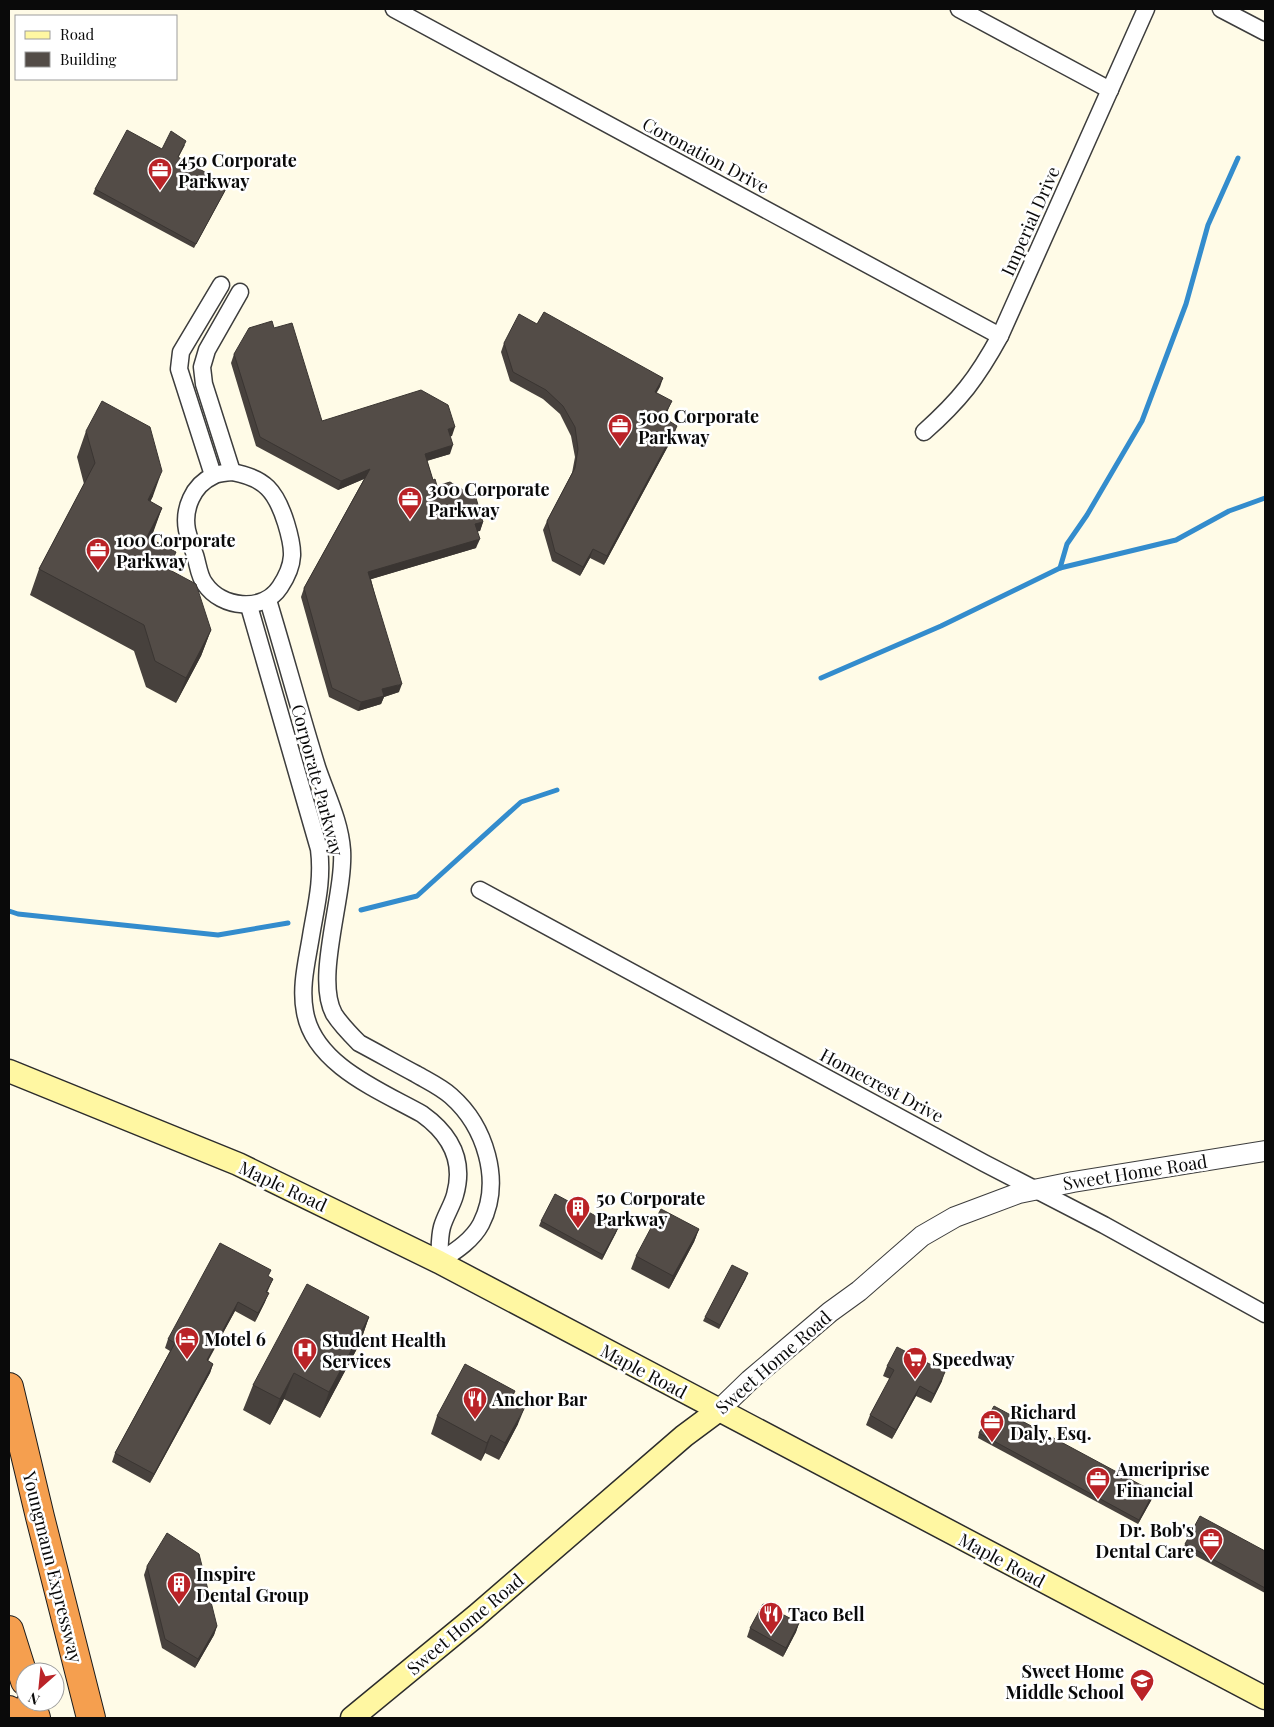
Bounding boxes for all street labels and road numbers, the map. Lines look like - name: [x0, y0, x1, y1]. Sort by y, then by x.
- street label: Coronation Drive: [638, 111, 774, 199]
- street label: Imperial Drive: [995, 162, 1065, 280]
- street label: Corporate Parkway: [286, 701, 350, 859]
- street label: Homecrest Drive: [816, 1042, 948, 1128]
- street label: Sweet Home Road: [1061, 1149, 1209, 1195]
- street label: Maple Road: [235, 1155, 331, 1217]
- street label: Sweet Home Road: [710, 1305, 836, 1419]
- street label: Maple Road: [597, 1338, 692, 1404]
- street label: Youngmann Expressway: [17, 1468, 88, 1665]
- street label: Maple Road: [955, 1527, 1050, 1593]
- street label: Sweet Home Road: [401, 1568, 529, 1680]

